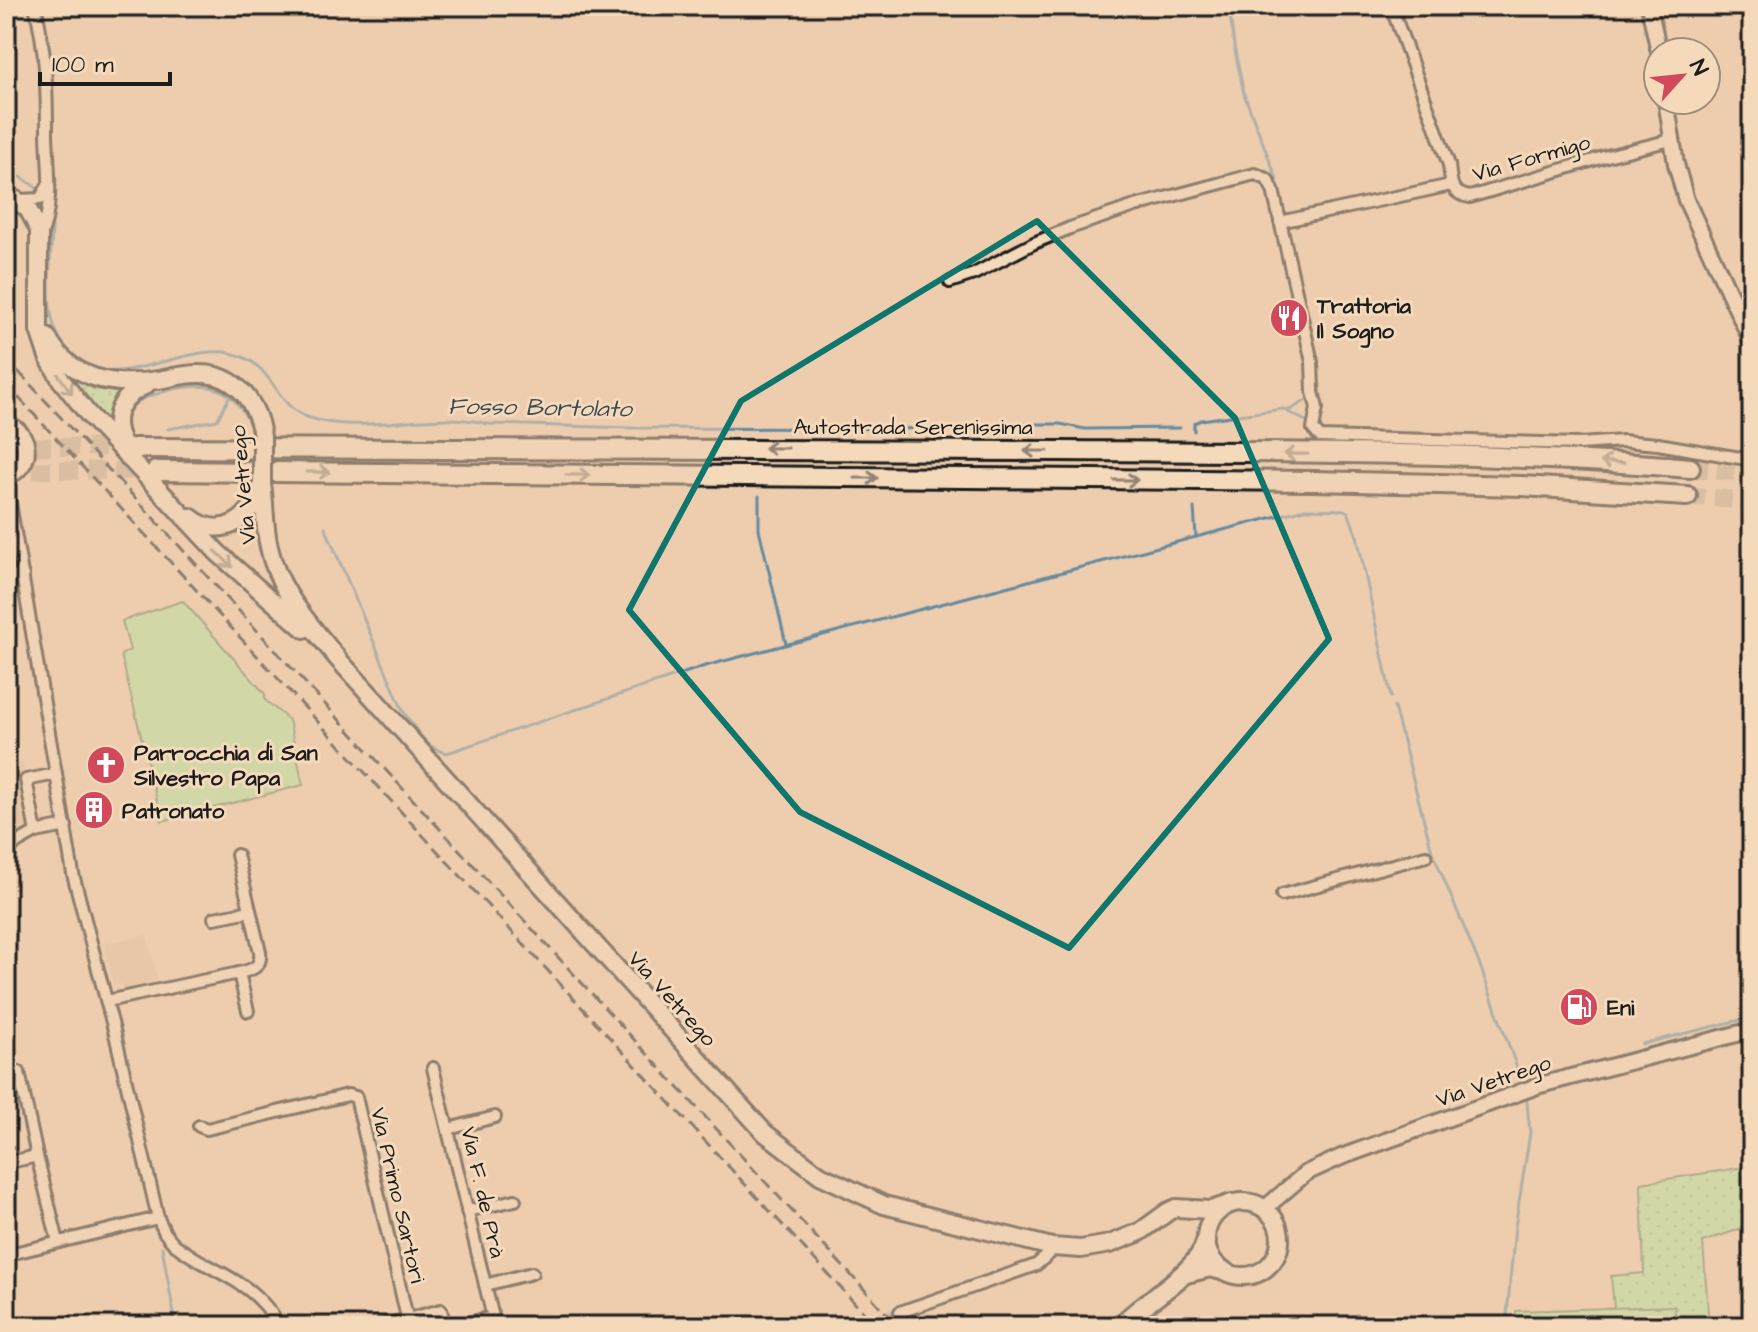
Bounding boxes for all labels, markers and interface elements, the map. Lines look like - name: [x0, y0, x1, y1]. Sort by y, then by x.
- scale bar: [40, 36, 170, 86]
- north arrow: [1642, 36, 1722, 116]
- text: 100 m: [52, 48, 114, 82]
- text: N: [1682, 54, 1716, 81]
- street label: Via Formigo: [1469, 127, 1595, 191]
- place label: Trattoria Il Sogno: [1316, 291, 1412, 348]
- restaurant icon: Trattoria Il Sogno: [1268, 297, 1310, 339]
- one-way arrow: [57, 373, 73, 395]
- water label: Fosso Bortolato: [448, 389, 634, 427]
- street label: Autostrada Serenissima: [793, 412, 1033, 443]
- street label: Via Vetrego: [223, 423, 265, 546]
- one-way arrow: [763, 441, 790, 456]
- one-way arrow: [1023, 443, 1050, 458]
- one-way arrow: [1283, 446, 1310, 461]
- one-way arrow: [1599, 454, 1626, 469]
- one-way arrow: [304, 464, 331, 480]
- one-way arrow: [564, 467, 591, 483]
- one-way arrow: [852, 470, 879, 486]
- one-way arrow: [1112, 472, 1139, 488]
- one-way arrow: [214, 549, 233, 568]
- place label: Parrocchia di San Silvestro Papa: [133, 738, 318, 794]
- church icon: Parrocchia di San Silvestro Papa: [85, 744, 127, 786]
- building icon: Patronato: [73, 789, 115, 831]
- place label: Patronato: [122, 796, 225, 827]
- street label: Via Vetrego: [620, 944, 724, 1055]
- fuel station icon: Eni: [1558, 986, 1600, 1028]
- place label: Eni: [1607, 993, 1635, 1024]
- street label: Via Vetrego: [1432, 1047, 1556, 1116]
- street label: Via Primo Sartori: [362, 1105, 433, 1286]
- street label: Via F. de Prà: [452, 1124, 513, 1261]

